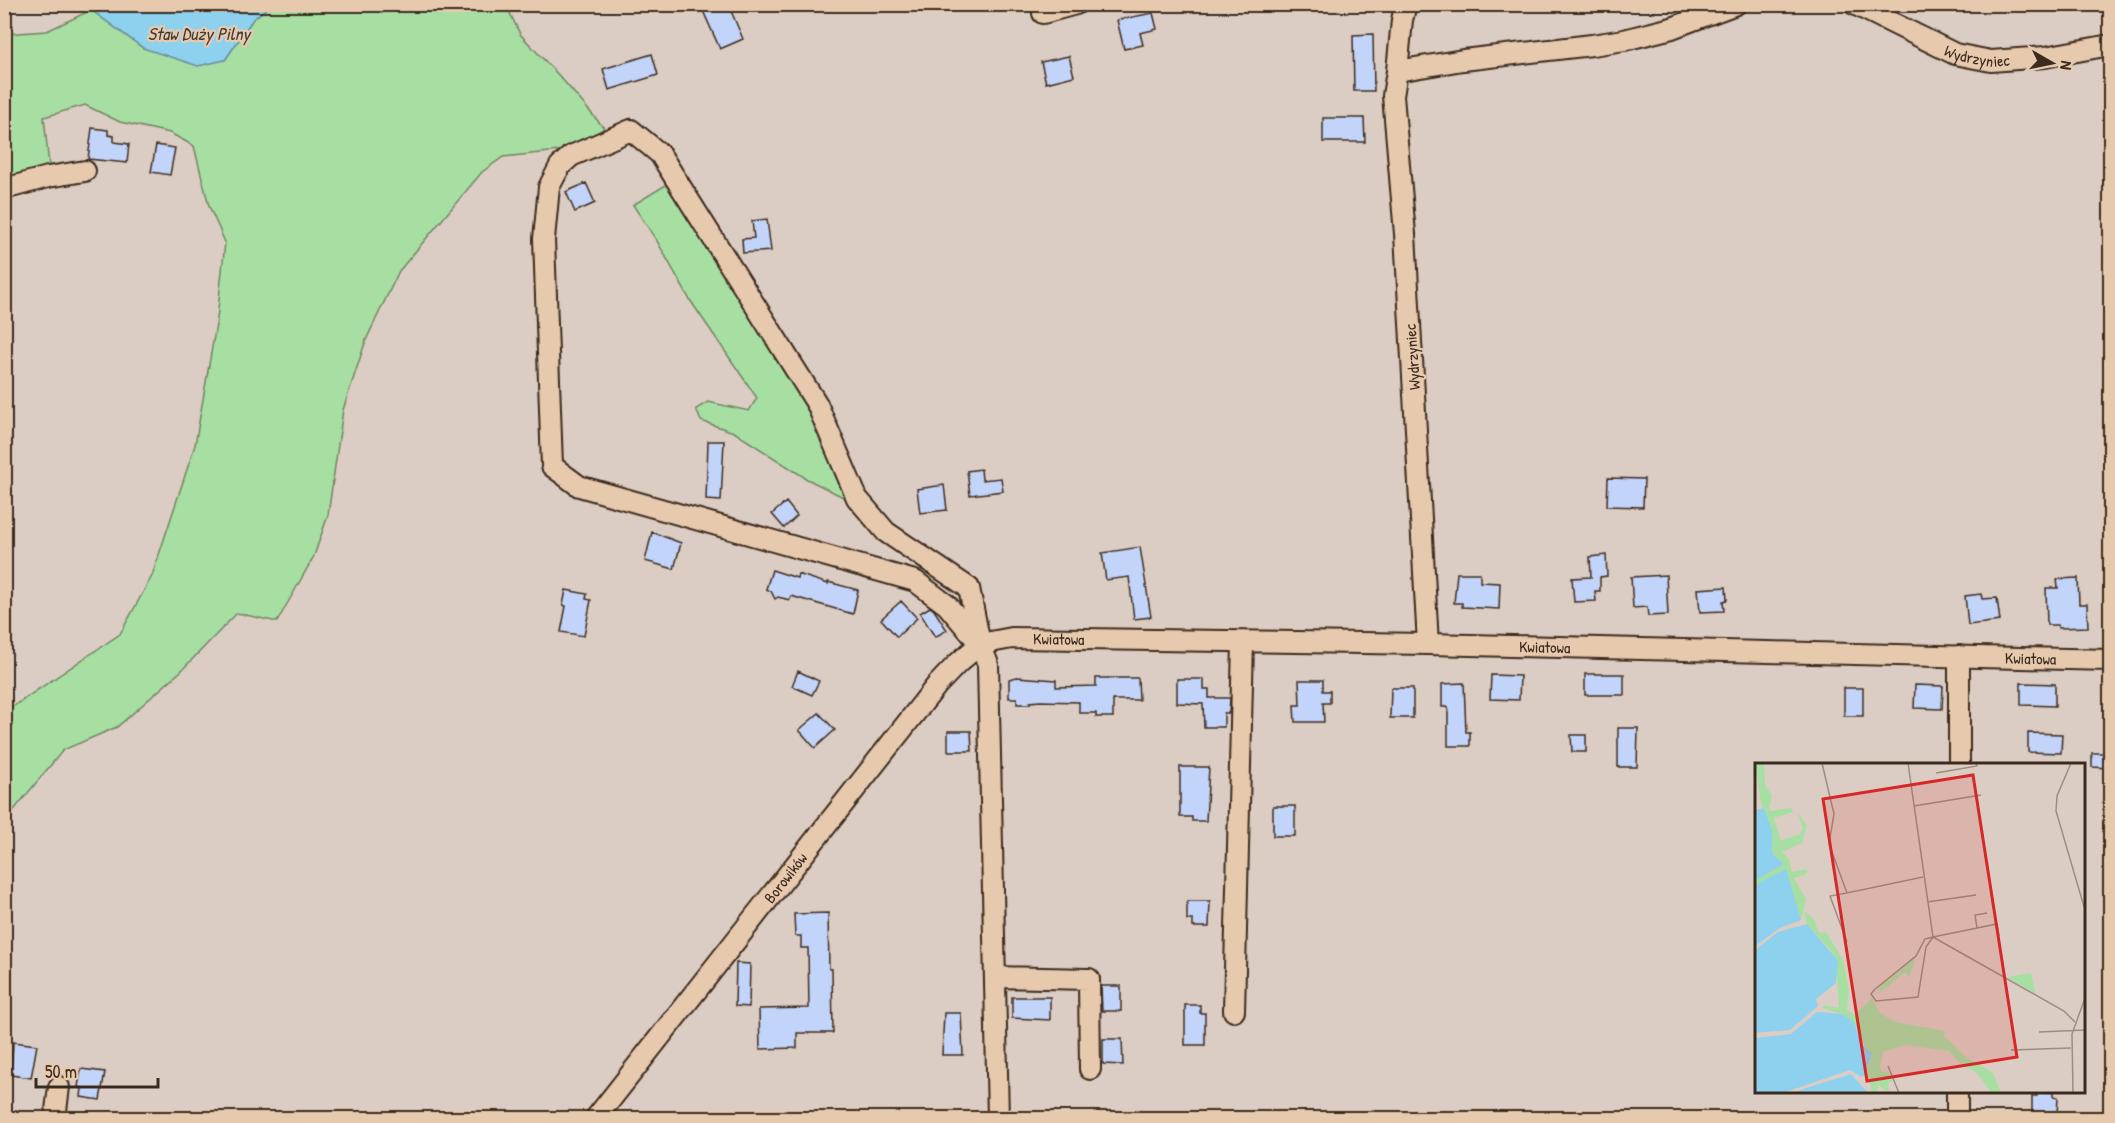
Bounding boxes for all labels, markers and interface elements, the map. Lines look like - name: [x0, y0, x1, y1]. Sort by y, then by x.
- water label: Staw Duży Pilny: [148, 21, 253, 46]
- north arrow: [2022, 33, 2082, 93]
- street label: Wydrzyniec: [1940, 39, 2011, 72]
- text: N: [2055, 59, 2078, 72]
- street label: Wydrzyniec: [1399, 323, 1425, 391]
- street label: Kwiatowa: [1033, 627, 1085, 650]
- street label: Kwiatowa: [1519, 635, 1571, 658]
- street label: Kwiatowa: [2005, 647, 2057, 670]
- inset map: [1755, 763, 2085, 1093]
- street label: Borowików: [759, 848, 812, 907]
- scale bar: [36, 1051, 158, 1089]
- text: 50 m: [45, 1059, 77, 1084]

